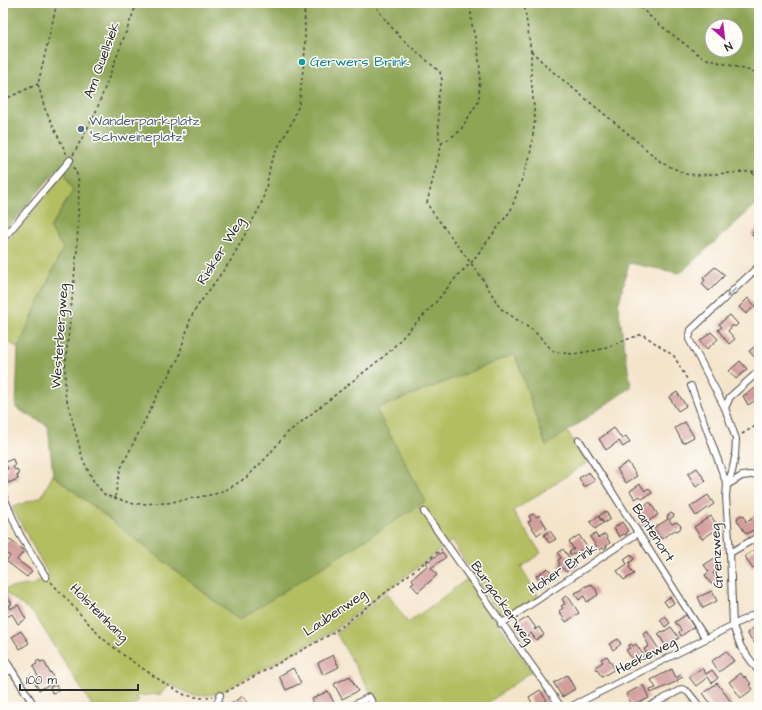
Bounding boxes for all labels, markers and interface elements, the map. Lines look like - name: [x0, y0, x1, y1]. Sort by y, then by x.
- north arrow: [704, 18, 744, 58]
- street label: Am Quellsiek: [79, 19, 125, 101]
- text: N: [722, 38, 735, 55]
- place label: Gerwers Brink: [310, 52, 410, 72]
- marker: Gerwers Brink: [297, 57, 307, 67]
- place label: Wanderparkplatz "Schweineplatz": [89, 111, 200, 147]
- marker: Wanderparkplatz "Schweineplatz": [76, 124, 86, 134]
- street label: Risker Weg: [192, 213, 250, 289]
- street label: Westerbergweg: [46, 283, 74, 389]
- one-way arrow: [726, 288, 736, 297]
- street label: Bantenort: [627, 500, 679, 566]
- street label: Grenzweg: [705, 523, 729, 589]
- street label: Hoher Brink: [524, 538, 602, 600]
- street label: Burgackerweg: [466, 557, 538, 649]
- street label: Holsteinhang: [65, 579, 133, 647]
- street label: Laubenweg: [299, 584, 371, 642]
- street label: Heekeweg: [612, 632, 680, 680]
- scale bar: [20, 666, 138, 692]
- text: 100 m: [26, 672, 57, 689]

